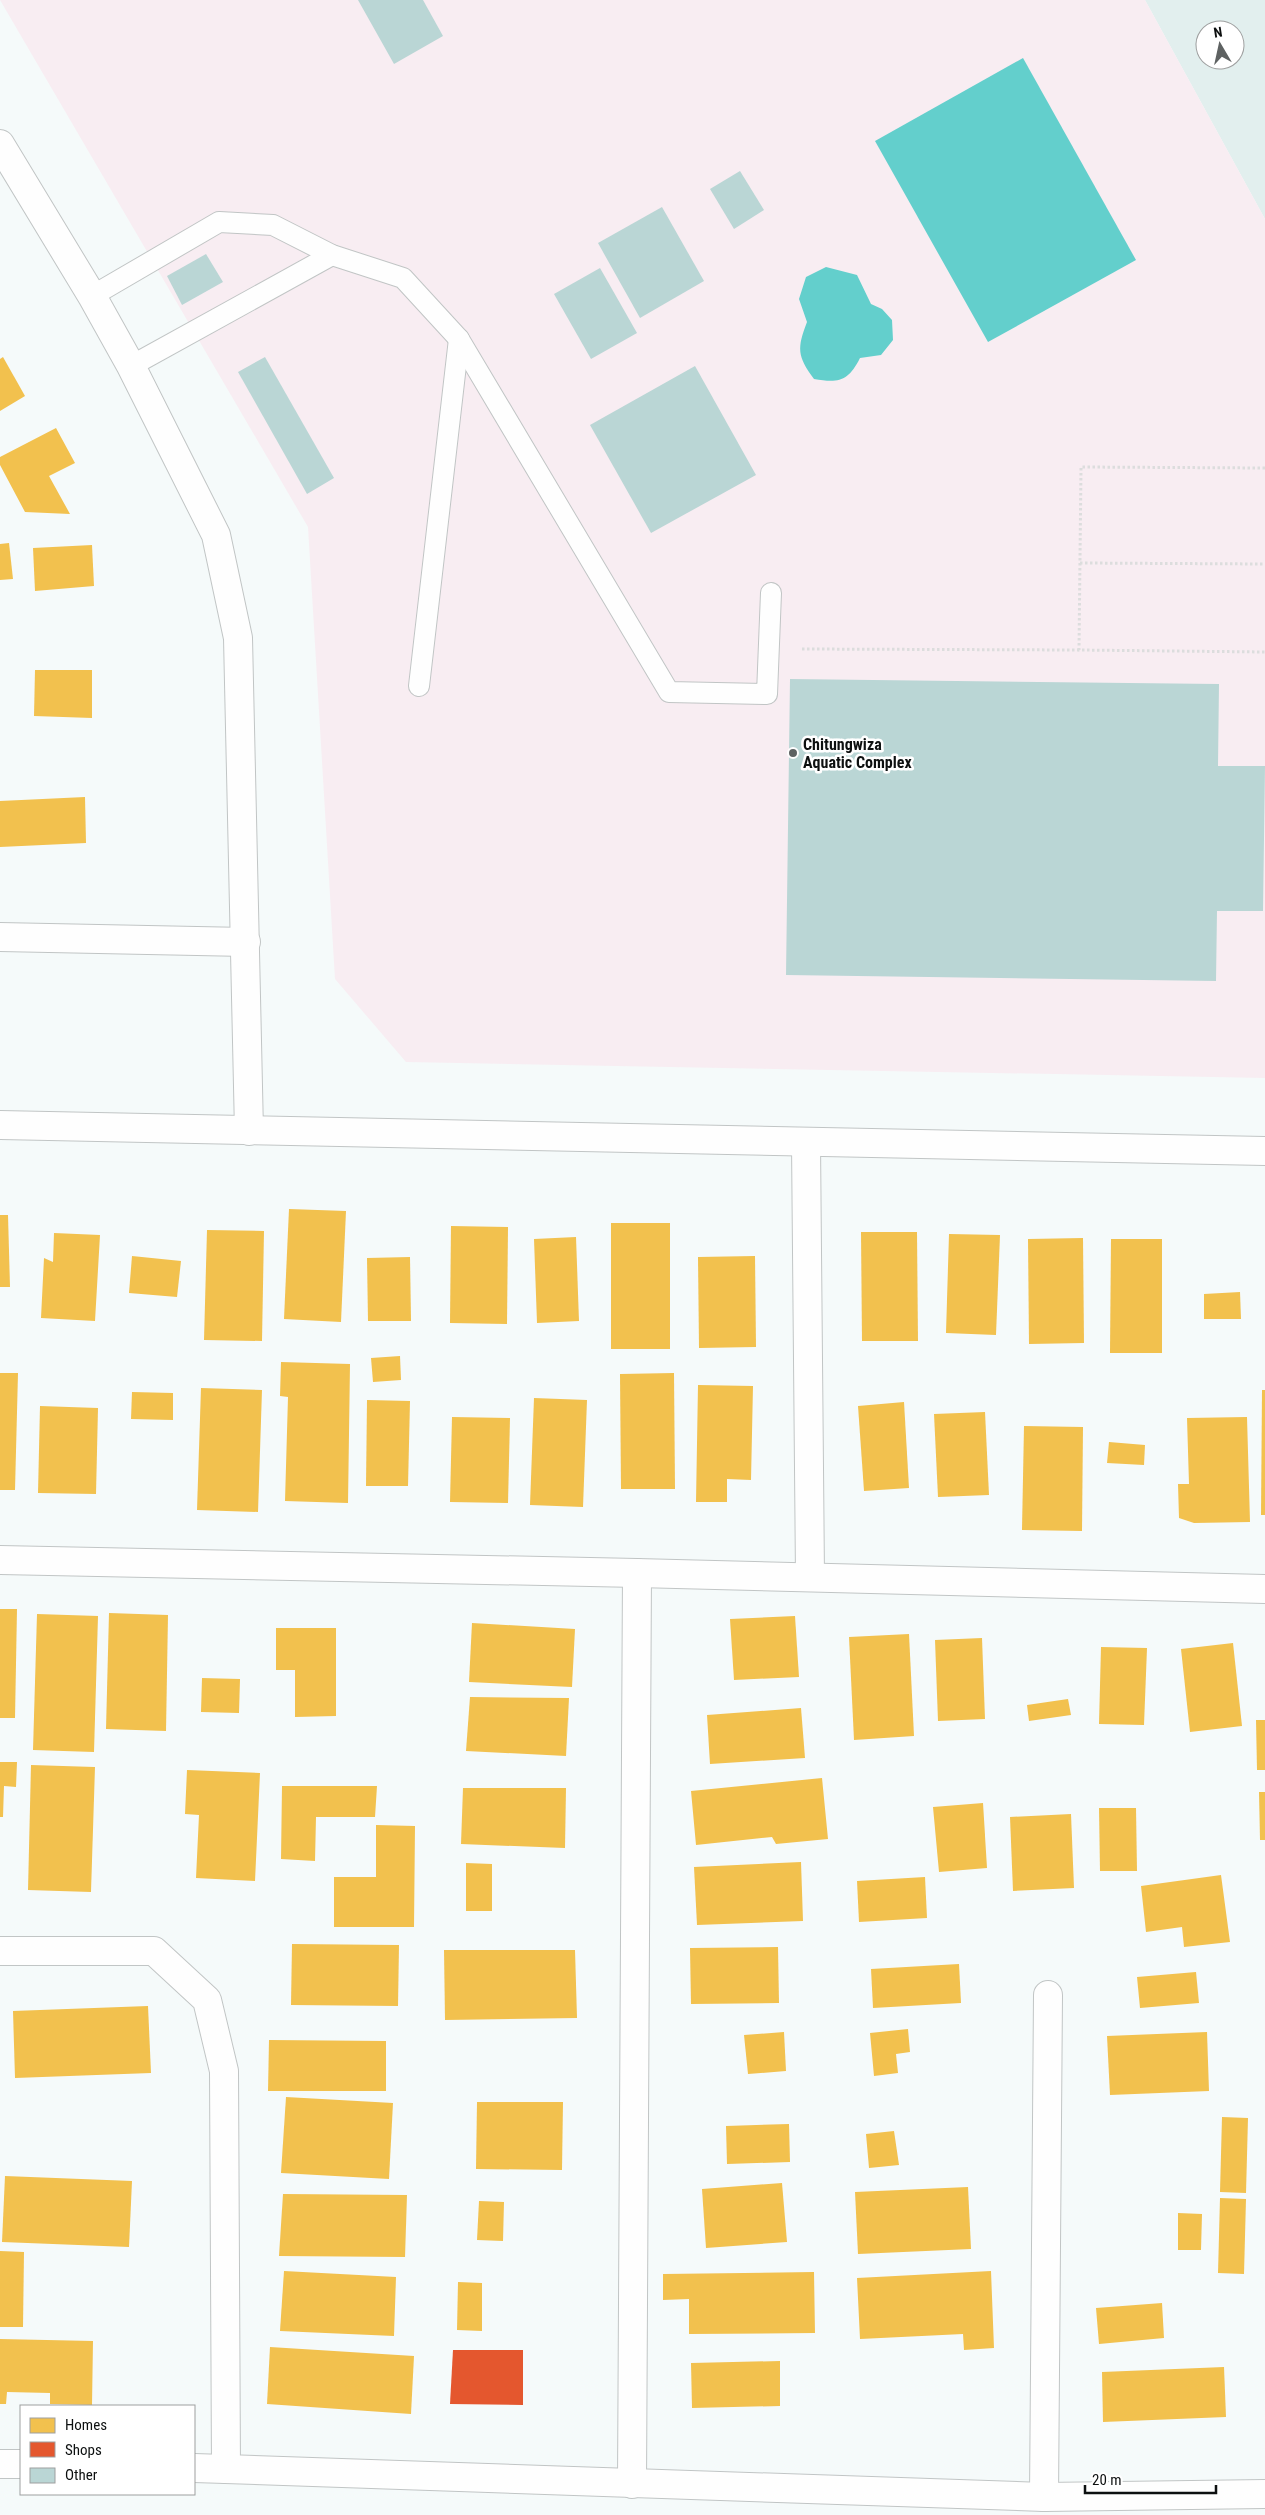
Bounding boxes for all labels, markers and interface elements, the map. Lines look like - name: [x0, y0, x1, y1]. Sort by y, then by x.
- north arrow: [1195, 20, 1245, 70]
- text: N: [1212, 24, 1223, 41]
- place label: Chitungwiza Aquatic Complex: [803, 735, 912, 772]
- marker: Chitungwiza Aquatic Complex: [787, 747, 799, 759]
- legend: [20, 2405, 195, 2495]
- text: Homes: [65, 2416, 107, 2434]
- text: Shops: [65, 2441, 102, 2459]
- scale bar: [1085, 2462, 1216, 2494]
- text: Other: [65, 2466, 98, 2484]
- text: 20 m: [1092, 2471, 1122, 2489]

